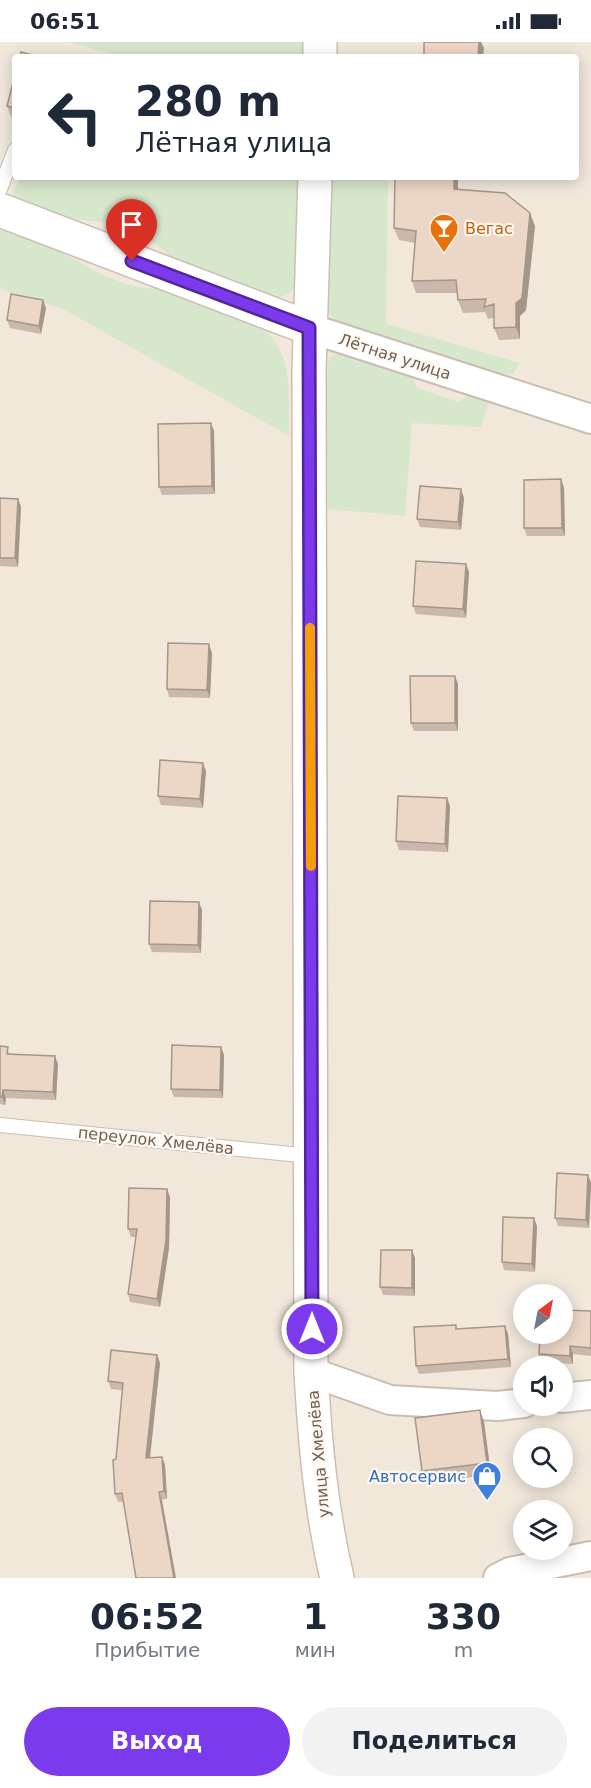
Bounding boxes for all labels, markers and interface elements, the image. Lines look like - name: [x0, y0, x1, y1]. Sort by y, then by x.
- text: 06:51: [30, 9, 100, 34]
- text: 280 m: [135, 77, 281, 126]
- icon: left: [36, 78, 114, 156]
- text: Лётная улица: [135, 127, 332, 158]
- pin: [106, 199, 157, 261]
- icon: arrive: [115, 208, 148, 241]
- bar icon: Вегас: [428, 212, 460, 254]
- place label: Вегас: [465, 219, 513, 238]
- street label: Лётная улица: [336, 329, 453, 384]
- street label: переулок Хмелёва: [77, 1123, 235, 1158]
- north arrow: [513, 1284, 573, 1344]
- map controls: [513, 1284, 573, 1560]
- position arrow: [280, 1297, 344, 1361]
- button: sound: [513, 1356, 573, 1416]
- street label: улица Хмелёва: [303, 1389, 334, 1519]
- button: search: [513, 1428, 573, 1488]
- shop icon: Автосервис: [471, 1460, 503, 1502]
- place label: Автосервис: [369, 1467, 466, 1486]
- button: layers: [513, 1500, 573, 1560]
- text: 06:52: [90, 1596, 205, 1637]
- text: 1: [303, 1596, 328, 1637]
- text: 330: [426, 1596, 501, 1637]
- text: Прибытие: [94, 1638, 200, 1662]
- text: мин: [295, 1638, 336, 1662]
- text: m: [454, 1638, 473, 1662]
- button: Выход: [24, 1707, 290, 1776]
- button: Поделиться: [302, 1707, 567, 1776]

